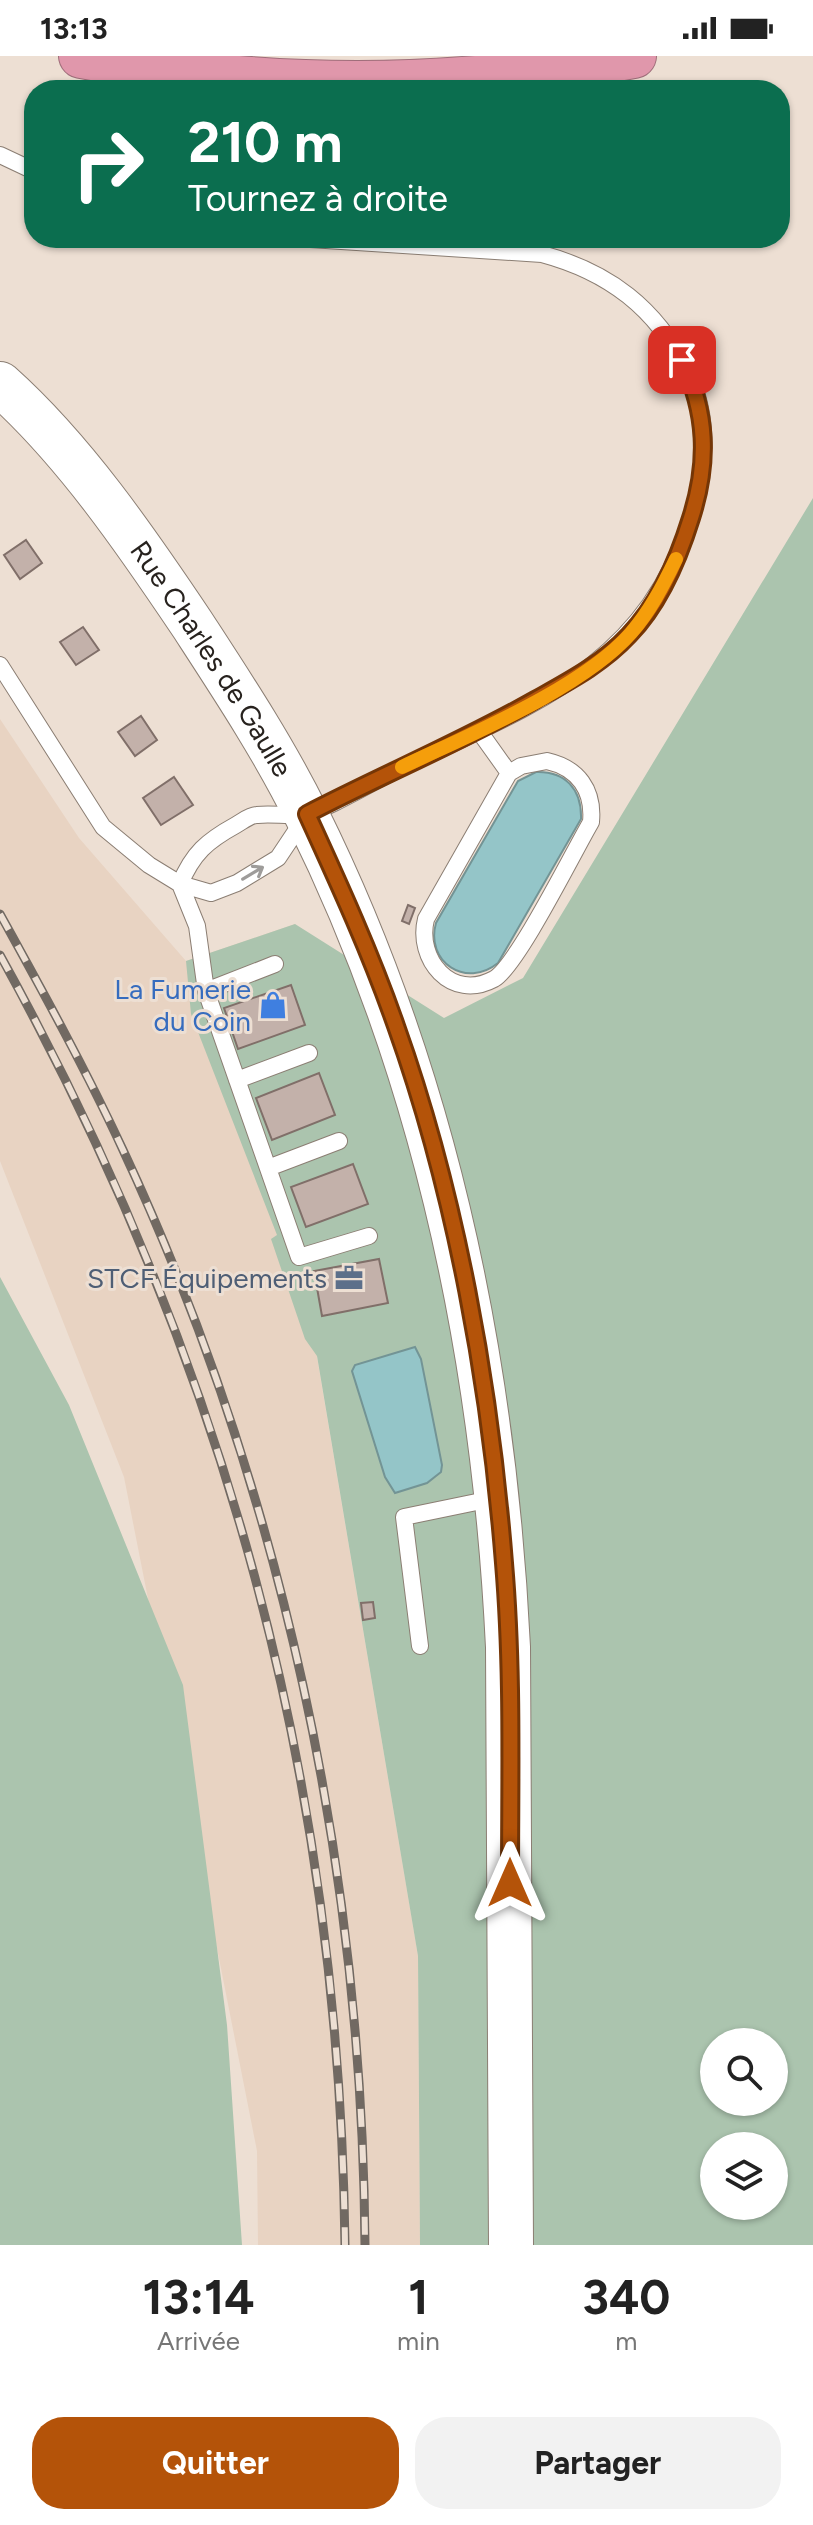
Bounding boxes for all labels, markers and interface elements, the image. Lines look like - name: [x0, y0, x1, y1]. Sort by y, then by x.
- text: 13:13: [40, 10, 108, 47]
- text: 210 m: [188, 109, 343, 176]
- icon: right: [56, 112, 160, 216]
- text: Tournez à droite: [188, 177, 448, 220]
- pin: [648, 326, 716, 394]
- icon: arrive: [660, 338, 704, 382]
- street label: Rue Charles de Gaulle: [123, 534, 300, 783]
- one-way arrow: [241, 865, 264, 881]
- place label: La Fumerie du Coin: [114, 972, 251, 1038]
- shop icon: La Fumerie du Coin: [258, 990, 288, 1020]
- place label: STCF Équipements: [87, 1261, 327, 1295]
- office icon: STCF Équipements: [334, 1263, 364, 1293]
- position arrow: [468, 1841, 552, 1925]
- map controls: [700, 2028, 788, 2220]
- button: search: [700, 2028, 788, 2116]
- button: layers: [700, 2132, 788, 2220]
- text: 13:14: [143, 2268, 255, 2326]
- text: 1: [408, 2268, 429, 2326]
- text: 340: [582, 2268, 670, 2326]
- text: Arrivée: [157, 2325, 240, 2357]
- text: min: [397, 2325, 440, 2357]
- text: m: [615, 2325, 637, 2357]
- button: Quitter: [32, 2417, 399, 2509]
- button: Partager: [415, 2417, 781, 2509]

